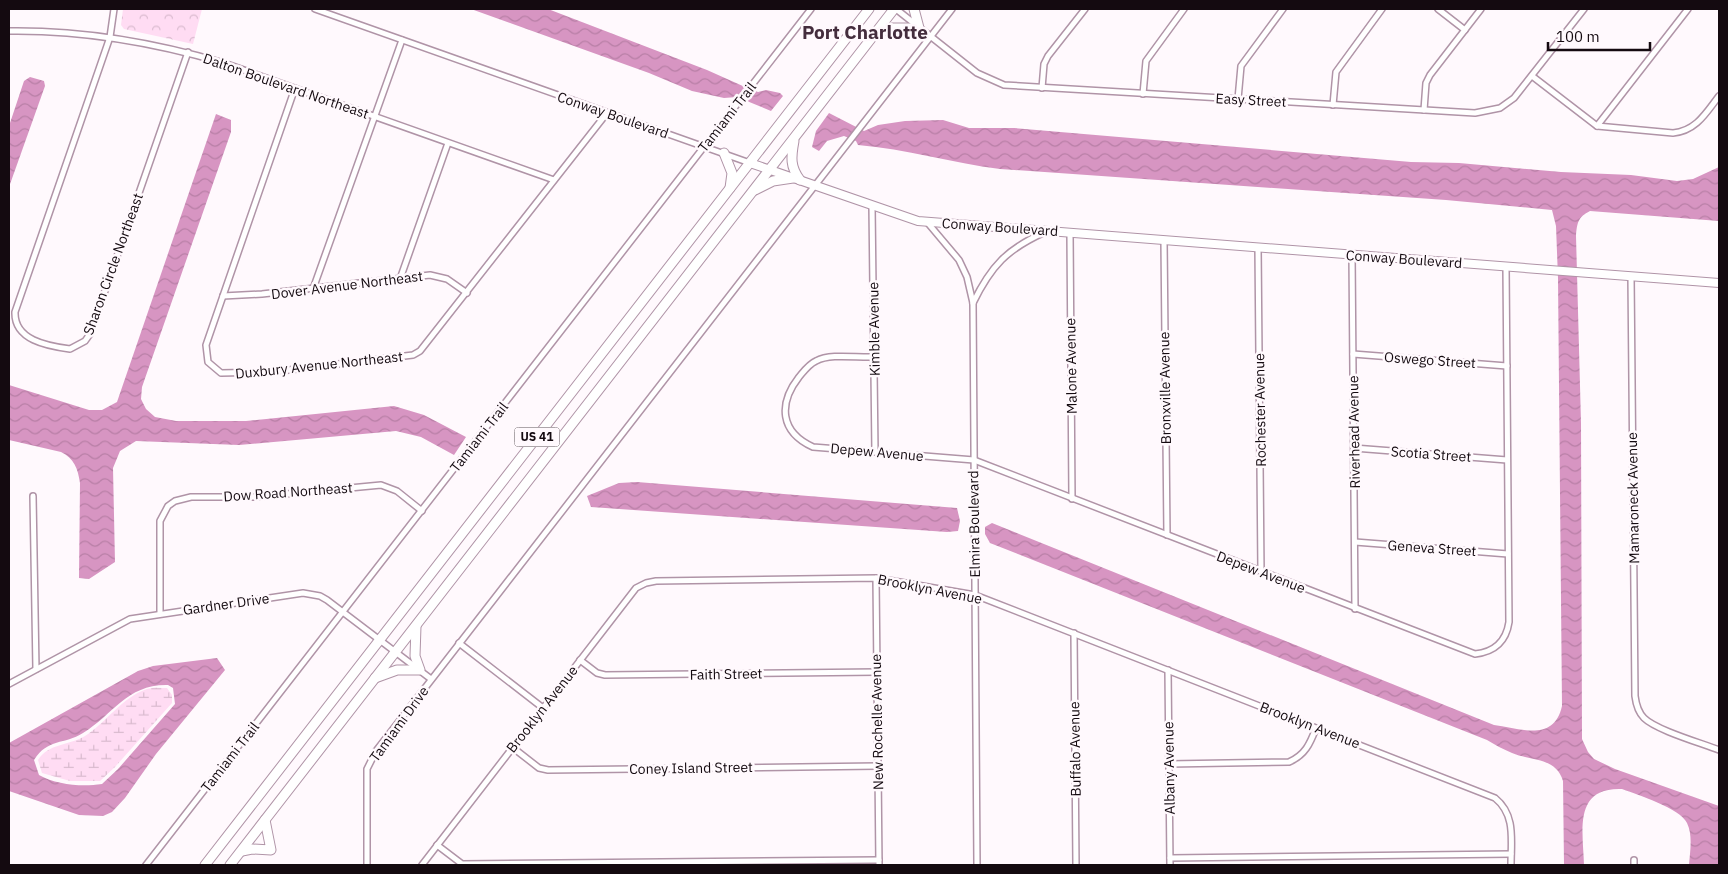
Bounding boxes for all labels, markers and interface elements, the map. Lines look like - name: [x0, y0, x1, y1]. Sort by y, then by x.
- district label: Port Charlotte: [802, 20, 928, 44]
- scale bar: [1548, 20, 1650, 52]
- text: 100 m: [1556, 27, 1600, 46]
- street label: Dalton Boulevard Northeast: [201, 49, 371, 123]
- street label: Tamiami Trail: [694, 78, 760, 156]
- street label: Conway Boulevard: [555, 88, 671, 142]
- street label: Easy Street: [1215, 89, 1287, 111]
- street label: Sharon Circle Northeast: [79, 191, 147, 337]
- street label: Conway Boulevard: [941, 214, 1059, 240]
- street label: Conway Boulevard: [1345, 246, 1463, 272]
- street label: Dover Avenue Northeast: [270, 267, 424, 303]
- street label: Kimble Avenue: [864, 281, 884, 376]
- street label: Malone Avenue: [1061, 317, 1081, 414]
- street label: Bronxville Avenue: [1155, 331, 1175, 445]
- street label: Duxbury Avenue Northeast: [234, 347, 404, 383]
- street label: Oswego Street: [1384, 348, 1477, 372]
- street label: Rochester Avenue: [1250, 353, 1270, 467]
- street label: Riverhead Avenue: [1344, 375, 1364, 489]
- street label: Tamiami Trail: [446, 398, 512, 476]
- road number: US 41: [514, 428, 560, 447]
- street label: Mamaroneck Avenue: [1623, 432, 1643, 564]
- street label: Depew Avenue: [830, 439, 925, 465]
- street label: Scotia Street: [1390, 442, 1472, 466]
- street label: Elmira Boulevard: [964, 470, 984, 578]
- street label: Dow Road Northeast: [223, 479, 353, 505]
- street label: Geneva Street: [1387, 536, 1477, 560]
- street label: Depew Avenue: [1214, 547, 1308, 597]
- street label: Brooklyn Avenue: [876, 570, 984, 608]
- street label: Gardner Drive: [182, 589, 271, 619]
- street label: New Rochelle Avenue: [867, 653, 887, 790]
- street label: Brooklyn Avenue: [502, 661, 582, 756]
- street label: Faith Street: [689, 664, 763, 684]
- street label: Tamiami Drive: [365, 682, 433, 765]
- street label: Brooklyn Avenue: [1257, 698, 1363, 752]
- street label: Buffalo Avenue: [1065, 701, 1085, 797]
- street label: Tamiami Trail: [197, 718, 263, 796]
- street label: Albany Avenue: [1159, 721, 1179, 815]
- street label: Coney Island Street: [629, 758, 753, 778]

